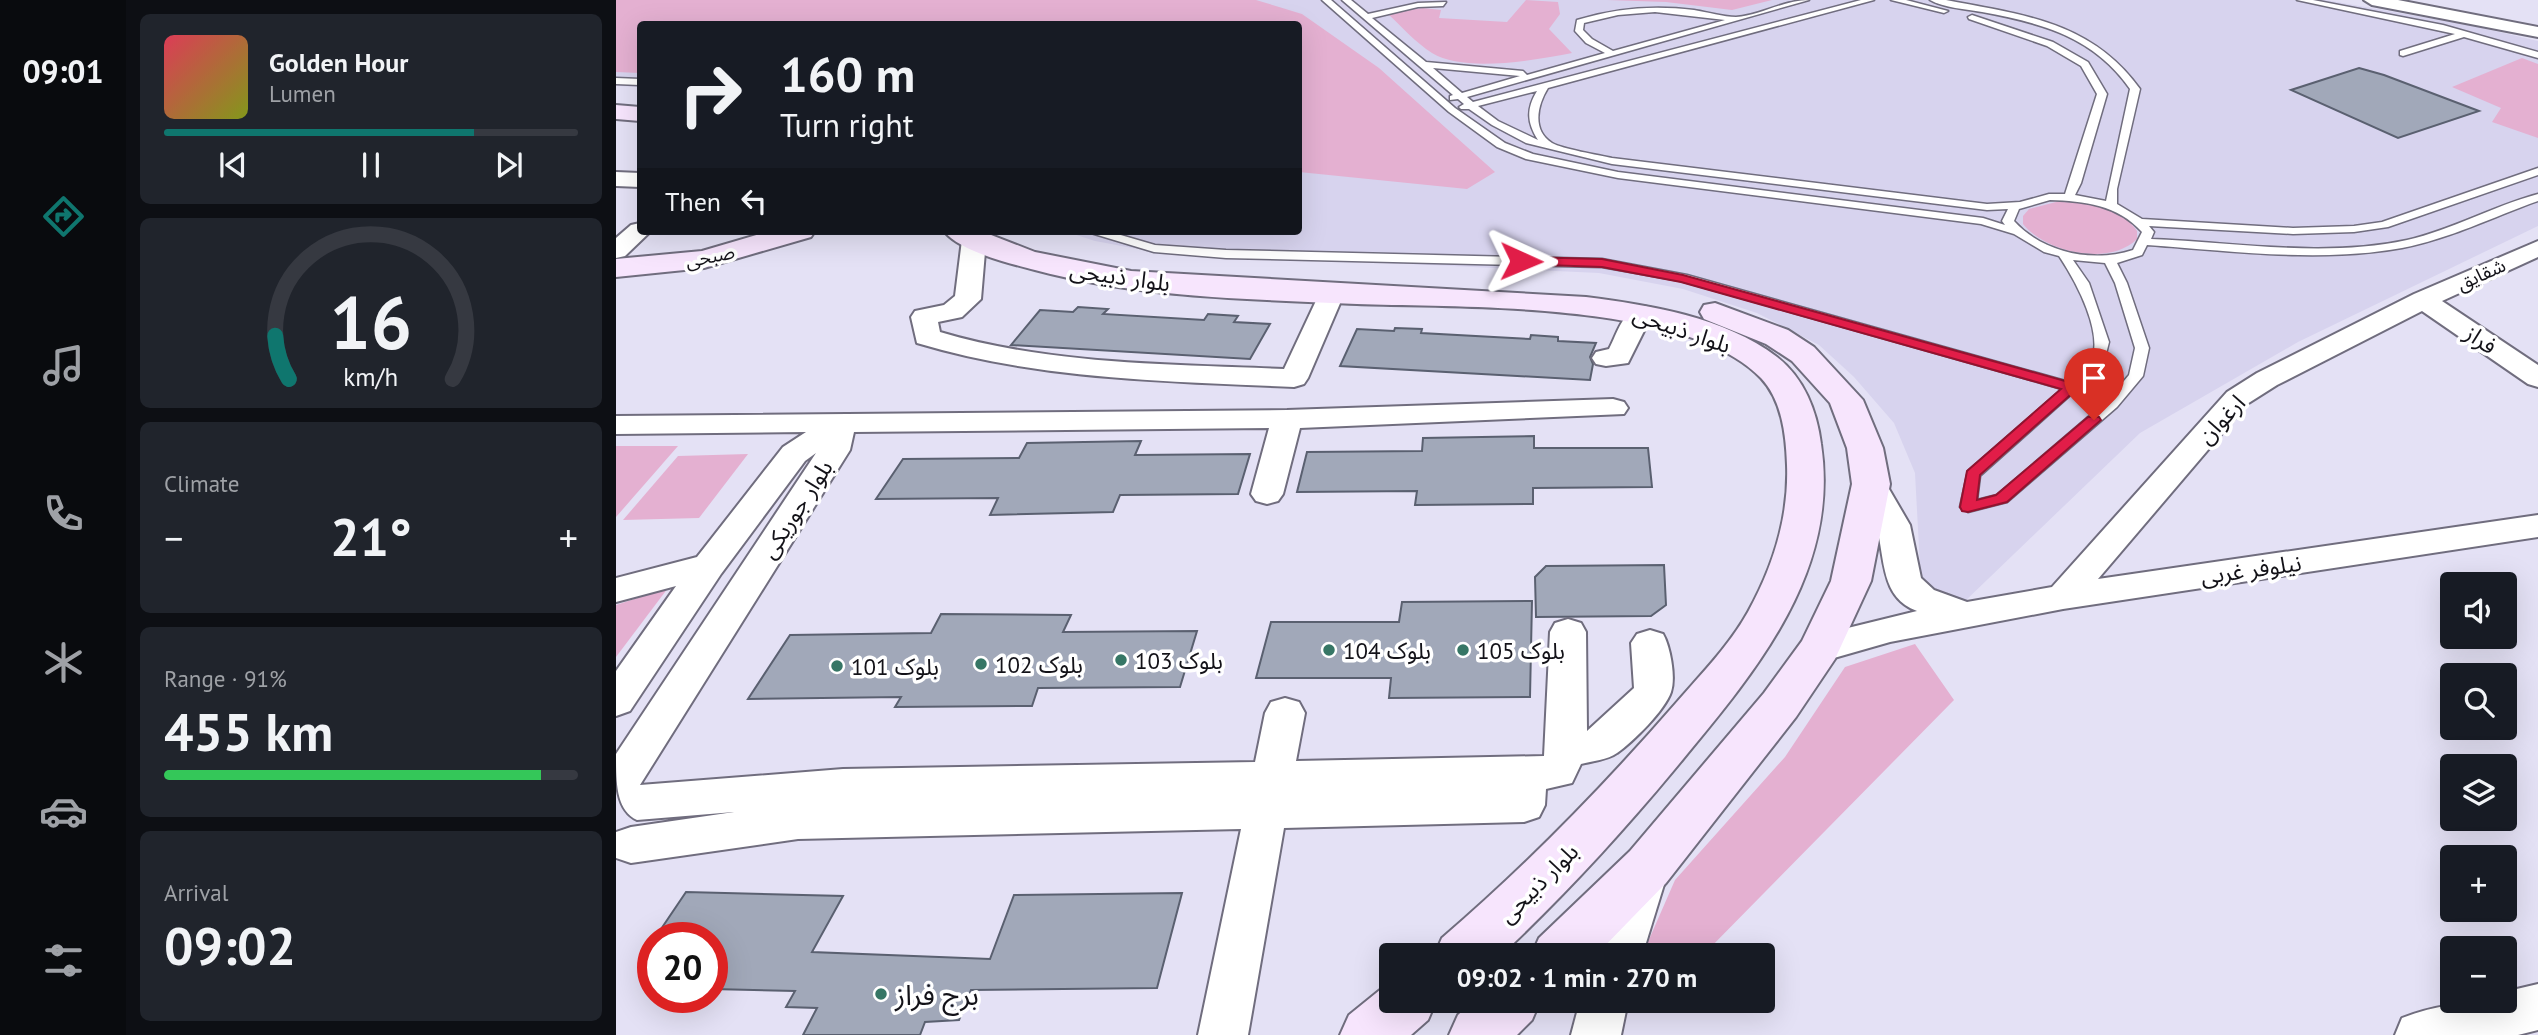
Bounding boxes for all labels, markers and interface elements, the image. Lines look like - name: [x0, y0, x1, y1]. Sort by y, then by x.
- text: 160 m: [780, 42, 915, 106]
- text: Golden Hour: [269, 46, 408, 79]
- icon: right: [665, 49, 756, 140]
- text: 09:01: [22, 50, 104, 92]
- text: Lumen: [269, 79, 336, 108]
- text: Turn right: [780, 104, 914, 146]
- icon: previous: [214, 146, 252, 184]
- icon: pause: [352, 146, 390, 184]
- icon: next: [490, 146, 528, 184]
- icon: left: [735, 182, 773, 220]
- text: Then: [665, 185, 721, 218]
- icon: directions: [39, 192, 88, 241]
- position arrow: [1484, 224, 1558, 298]
- street label: صبحی: [683, 239, 737, 273]
- street label: شقایق: [2453, 253, 2509, 295]
- street label: بلوار ذبیحی: [1068, 255, 1172, 297]
- text: 16: [330, 276, 412, 370]
- street label: بلوار ذبیحی: [1629, 299, 1735, 359]
- street label: فراز: [2458, 317, 2503, 360]
- icon: music: [39, 341, 88, 390]
- pin: [2064, 348, 2124, 420]
- icon: arrive: [2075, 359, 2113, 397]
- text: km/h: [344, 361, 398, 393]
- street label: ارغوان: [2191, 388, 2251, 450]
- street label: بلوار جوریکی: [753, 454, 839, 564]
- text: Climate: [164, 469, 239, 498]
- icon: phone: [39, 489, 88, 538]
- text: 21°: [330, 503, 412, 570]
- text: −: [164, 513, 183, 562]
- text: +: [559, 513, 578, 562]
- street label: نیلوفر غربی: [2199, 548, 2303, 590]
- map controls: [2440, 572, 2517, 1013]
- button: sound: [2440, 572, 2517, 649]
- place label: بلوک 104: [1343, 636, 1431, 665]
- place label: بلوک 105: [1477, 636, 1565, 665]
- icon: climate: [39, 638, 88, 687]
- marker: بلوک 104: [1321, 642, 1337, 658]
- marker: بلوک 105: [1455, 642, 1471, 658]
- place label: بلوک 103: [1135, 646, 1223, 675]
- place label: بلوک 102: [995, 650, 1083, 679]
- place label: بلوک 101: [851, 652, 939, 681]
- marker: بلوک 103: [1113, 652, 1129, 668]
- marker: بلوک 102: [973, 656, 989, 672]
- marker: بلوک 101: [829, 658, 845, 674]
- button: search: [2440, 663, 2517, 740]
- text: Range · 91%: [164, 664, 287, 693]
- text: 455 km: [164, 698, 333, 765]
- button: layers: [2440, 754, 2517, 831]
- icon: car: [39, 787, 88, 836]
- street label: بلوار ذبیحی: [1492, 837, 1584, 929]
- button: +: [2440, 845, 2517, 922]
- text: Arrival: [164, 878, 228, 907]
- text: 09:02: [164, 912, 296, 979]
- speed limit sign: 20: [637, 922, 728, 1013]
- icon: filters: [39, 936, 88, 985]
- button: −: [2440, 936, 2517, 1013]
- text: 09:02 · 1 min · 270 m: [1457, 961, 1697, 994]
- place label: برج فراز: [894, 976, 979, 1016]
- marker: برج فراز: [873, 986, 889, 1002]

